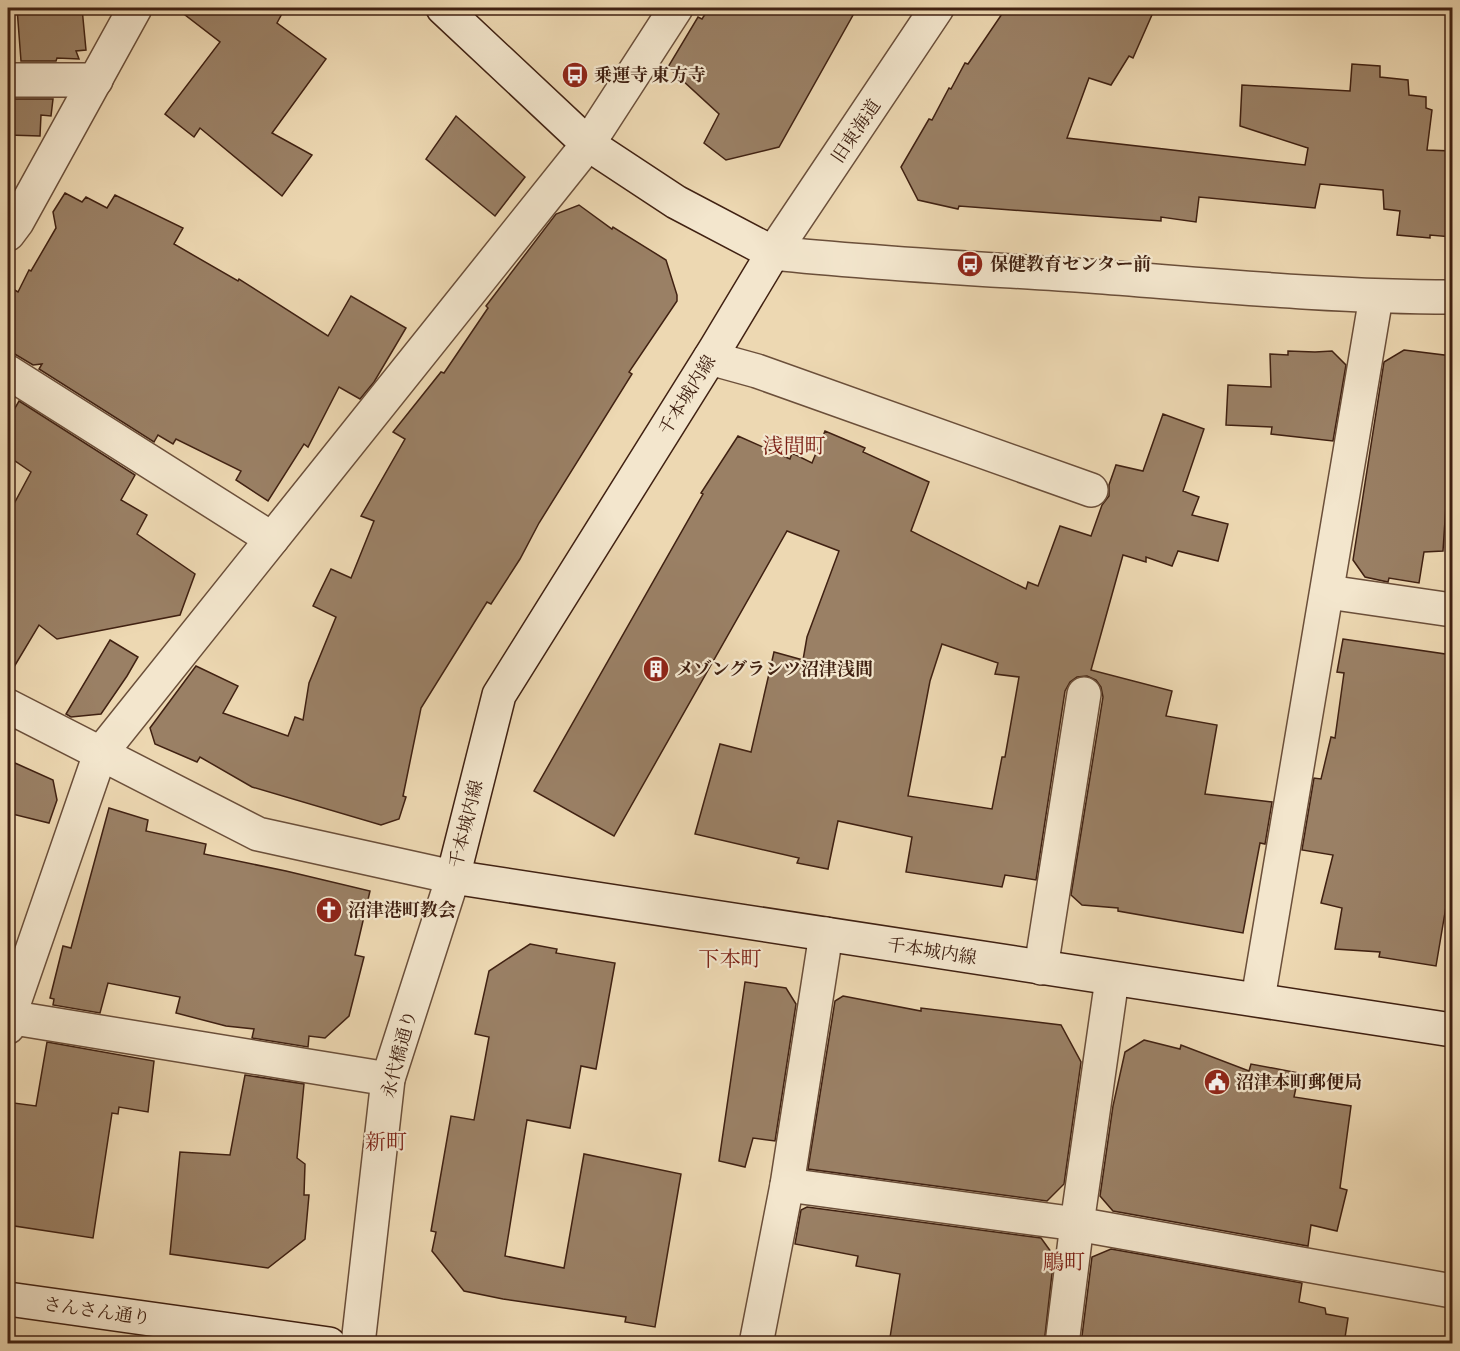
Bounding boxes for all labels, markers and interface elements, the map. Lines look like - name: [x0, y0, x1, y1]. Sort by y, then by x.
- bus stop icon: 乗運寺 東方寺: [560, 60, 590, 90]
- place label: 乗運寺 東方寺: [594, 64, 706, 90]
- street label: 旧東海道: [827, 95, 889, 169]
- bus stop icon: 保健教育センター前: [955, 249, 985, 279]
- place label: 保健教育センター前: [990, 253, 1151, 279]
- street label: 千本城内線: [654, 351, 724, 441]
- district label: 浅間町: [763, 433, 826, 463]
- building icon: メゾングランツ沼津浅間: [641, 654, 671, 684]
- place label: メゾングランツ沼津浅間: [676, 658, 873, 684]
- street label: 千本城内線: [444, 778, 491, 871]
- church icon: 沼津港町教会: [314, 895, 344, 925]
- place label: 沼津港町教会: [348, 899, 456, 925]
- street label: 千本城内線: [885, 933, 978, 973]
- district label: 下本町: [699, 946, 762, 976]
- street label: 永代橋通り: [377, 1008, 425, 1101]
- public building icon: 沼津本町郵便局: [1202, 1067, 1232, 1097]
- place label: 沼津本町郵便局: [1236, 1071, 1362, 1097]
- district label: 新町: [365, 1129, 407, 1159]
- district label: 鵰町: [1043, 1249, 1085, 1279]
- street label: さんさん通り: [41, 1293, 152, 1333]

